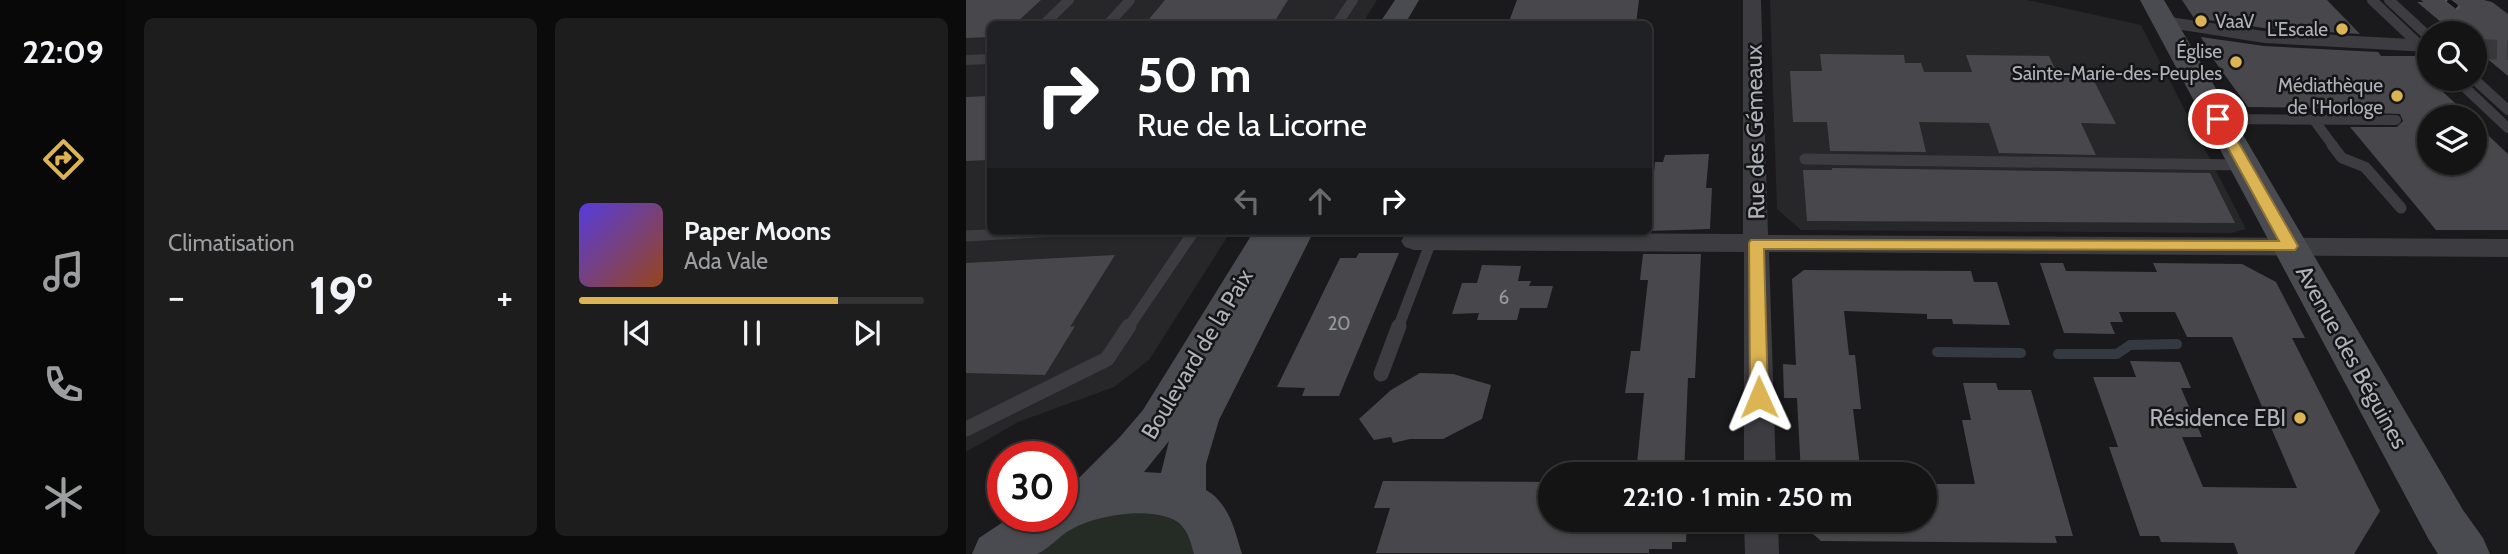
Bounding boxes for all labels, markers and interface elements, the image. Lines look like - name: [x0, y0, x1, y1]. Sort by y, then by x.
- place label: VaaV: [2215, 10, 2255, 33]
- marker: VaaV: [2193, 13, 2209, 29]
- place label: L'Escale: [2267, 18, 2328, 41]
- marker: L'Escale: [2334, 21, 2350, 37]
- map controls: [2417, 21, 2487, 175]
- button: search: [2417, 21, 2487, 91]
- text: 22:09: [22, 32, 104, 71]
- place label: Église Sainte-Marie-des-Peuples: [2012, 39, 2222, 85]
- street label: Rue des Gémeaux: [1739, 44, 1771, 220]
- text: 50 m: [1137, 45, 1252, 104]
- icon: right: [1022, 49, 1113, 140]
- marker: Église Sainte-Marie-des-Peuples: [2228, 54, 2244, 70]
- place label: Médiathèque de l'Horloge: [2278, 74, 2383, 119]
- marker: Médiathèque de l'Horloge: [2389, 88, 2405, 104]
- pin: [2188, 89, 2248, 149]
- icon: arrive: [2199, 100, 2237, 138]
- text: Rue de la Licorne: [1137, 105, 1367, 144]
- button: layers: [2417, 105, 2487, 175]
- icon: directions: [39, 135, 88, 184]
- icon: left: [1228, 182, 1266, 220]
- icon: ahead: [1301, 182, 1339, 220]
- icon: right: [1374, 182, 1412, 220]
- text: Paper Moons: [684, 215, 831, 247]
- text: Climatisation: [168, 229, 295, 257]
- icon: music: [39, 247, 88, 296]
- text: Ada Vale: [684, 247, 768, 275]
- street label: Avenue des Béguines: [2290, 260, 2414, 454]
- text: 19°: [309, 264, 372, 327]
- street label: Boulevard de la Paix: [1135, 264, 1259, 444]
- text: −: [168, 273, 185, 320]
- text: +: [496, 273, 513, 320]
- house number: 6: [1499, 286, 1509, 309]
- house number: 20: [1327, 312, 1351, 335]
- icon: previous: [618, 314, 656, 352]
- icon: pause: [733, 314, 771, 352]
- icon: next: [848, 314, 886, 352]
- icon: phone: [39, 360, 88, 409]
- position arrow: [1722, 360, 1796, 434]
- place label: Résidence EBI: [2149, 404, 2286, 432]
- marker: Résidence EBI: [2292, 410, 2308, 426]
- speed limit sign: 30: [987, 441, 1078, 532]
- icon: climate: [39, 473, 88, 522]
- text: 22:10 · 1 min · 250 m: [1623, 481, 1852, 513]

